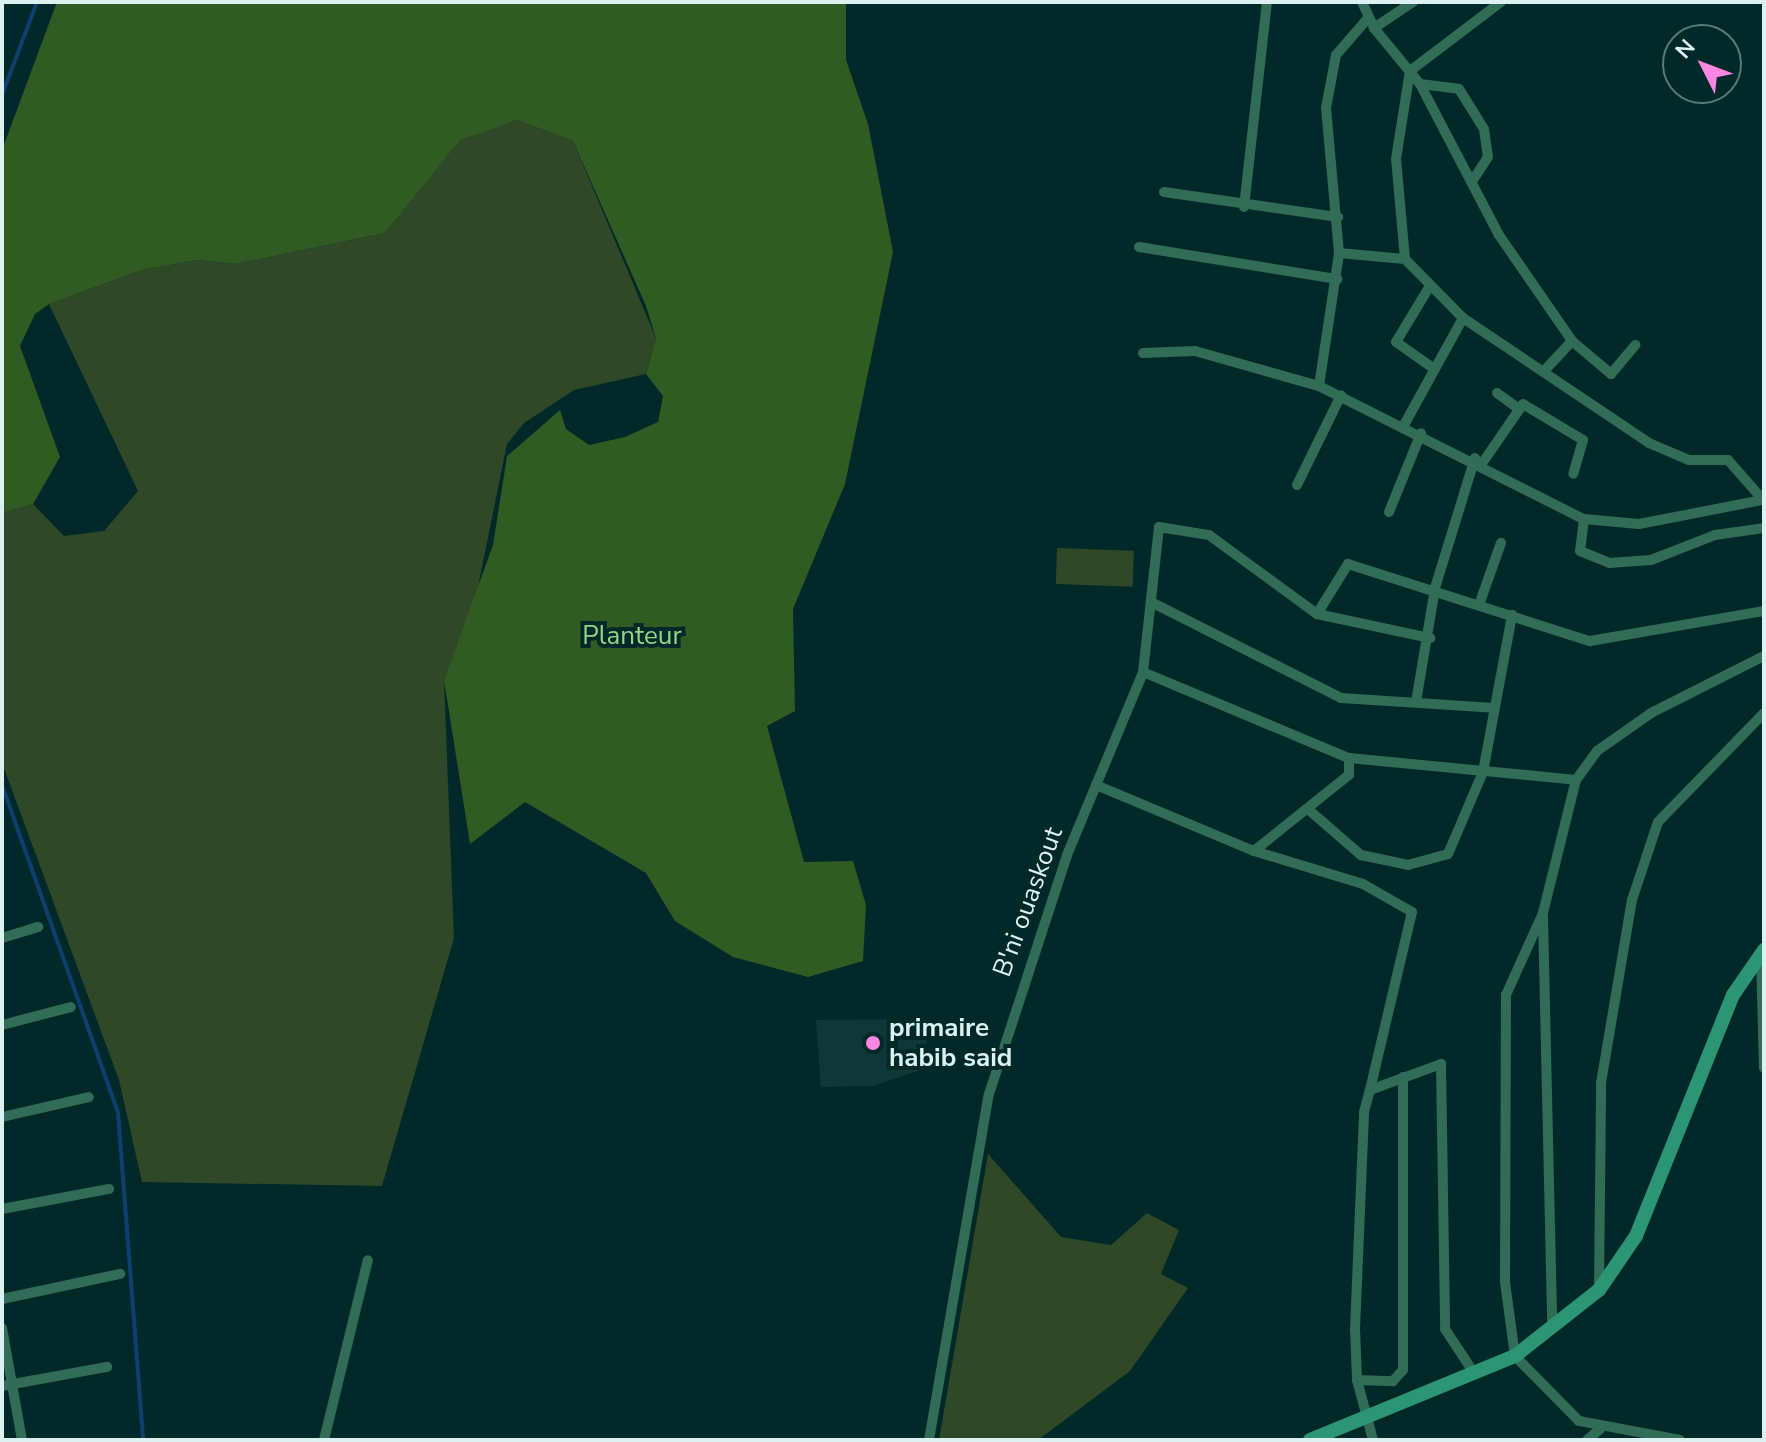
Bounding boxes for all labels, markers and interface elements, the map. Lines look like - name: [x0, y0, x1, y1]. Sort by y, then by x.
- north arrow: [1662, 24, 1742, 104]
- text: N: [1669, 33, 1702, 65]
- park label: Planteur: [582, 620, 682, 652]
- street label: B'ni ouaskout: [987, 823, 1069, 981]
- place label: primaire habib said: [889, 1012, 1012, 1074]
- marker: primaire habib said: [864, 1034, 882, 1052]

